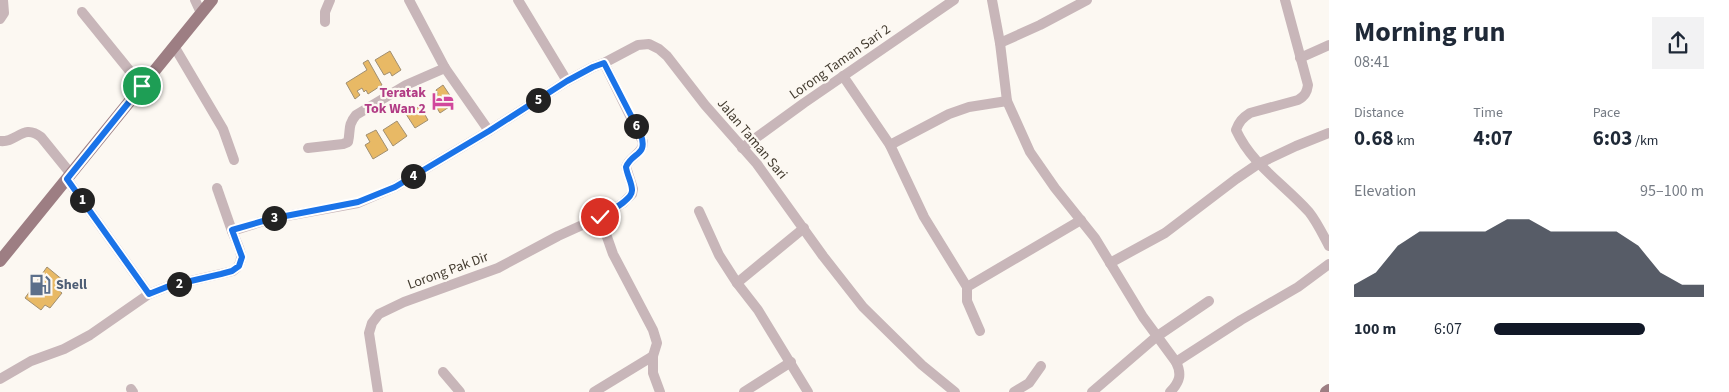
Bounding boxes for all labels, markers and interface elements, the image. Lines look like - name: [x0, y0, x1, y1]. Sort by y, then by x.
- text: Morning run: [1354, 12, 1505, 52]
- button: share: [1652, 17, 1704, 69]
- street label: Lorong Taman Sari 2: [785, 20, 895, 104]
- text: 08:41: [1354, 51, 1390, 73]
- pin: [121, 65, 163, 107]
- icon: arrive: [128, 72, 156, 100]
- place label: Teratak Tok Wan 2: [364, 83, 426, 119]
- hotel icon: Teratak Tok Wan 2: [430, 88, 456, 114]
- pin: 5: [526, 88, 550, 112]
- text: 5: [535, 90, 542, 110]
- street label: Jalan Taman Sari: [712, 94, 792, 184]
- text: Distance: [1354, 103, 1404, 123]
- text: Time: [1473, 103, 1503, 123]
- text: Pace: [1593, 103, 1620, 123]
- pin: 6: [624, 114, 648, 138]
- text: 6: [633, 116, 640, 136]
- text: 0.68: [1354, 123, 1394, 153]
- text: 4:07: [1473, 123, 1513, 153]
- text: 6:03: [1593, 123, 1632, 153]
- text: km: [1394, 131, 1415, 151]
- text: /km: [1632, 131, 1658, 151]
- pin: 4: [400, 164, 426, 188]
- text: 4: [410, 166, 417, 186]
- text: Elevation: [1354, 180, 1416, 202]
- text: 95–100 m: [1640, 180, 1704, 202]
- pin: 1: [70, 188, 94, 212]
- text: 1: [79, 190, 86, 210]
- pin: [579, 196, 621, 238]
- icon: check: [586, 203, 614, 231]
- pin: 3: [262, 206, 286, 230]
- text: 3: [271, 208, 278, 228]
- street label: Lorong Pak Dir: [405, 247, 492, 295]
- fuel station icon: Shell: [27, 272, 53, 298]
- pin: 2: [166, 272, 192, 296]
- text: 2: [176, 274, 183, 294]
- place label: Shell: [56, 275, 87, 295]
- text: 100 m: [1354, 318, 1396, 340]
- text: 6:07: [1434, 318, 1462, 340]

